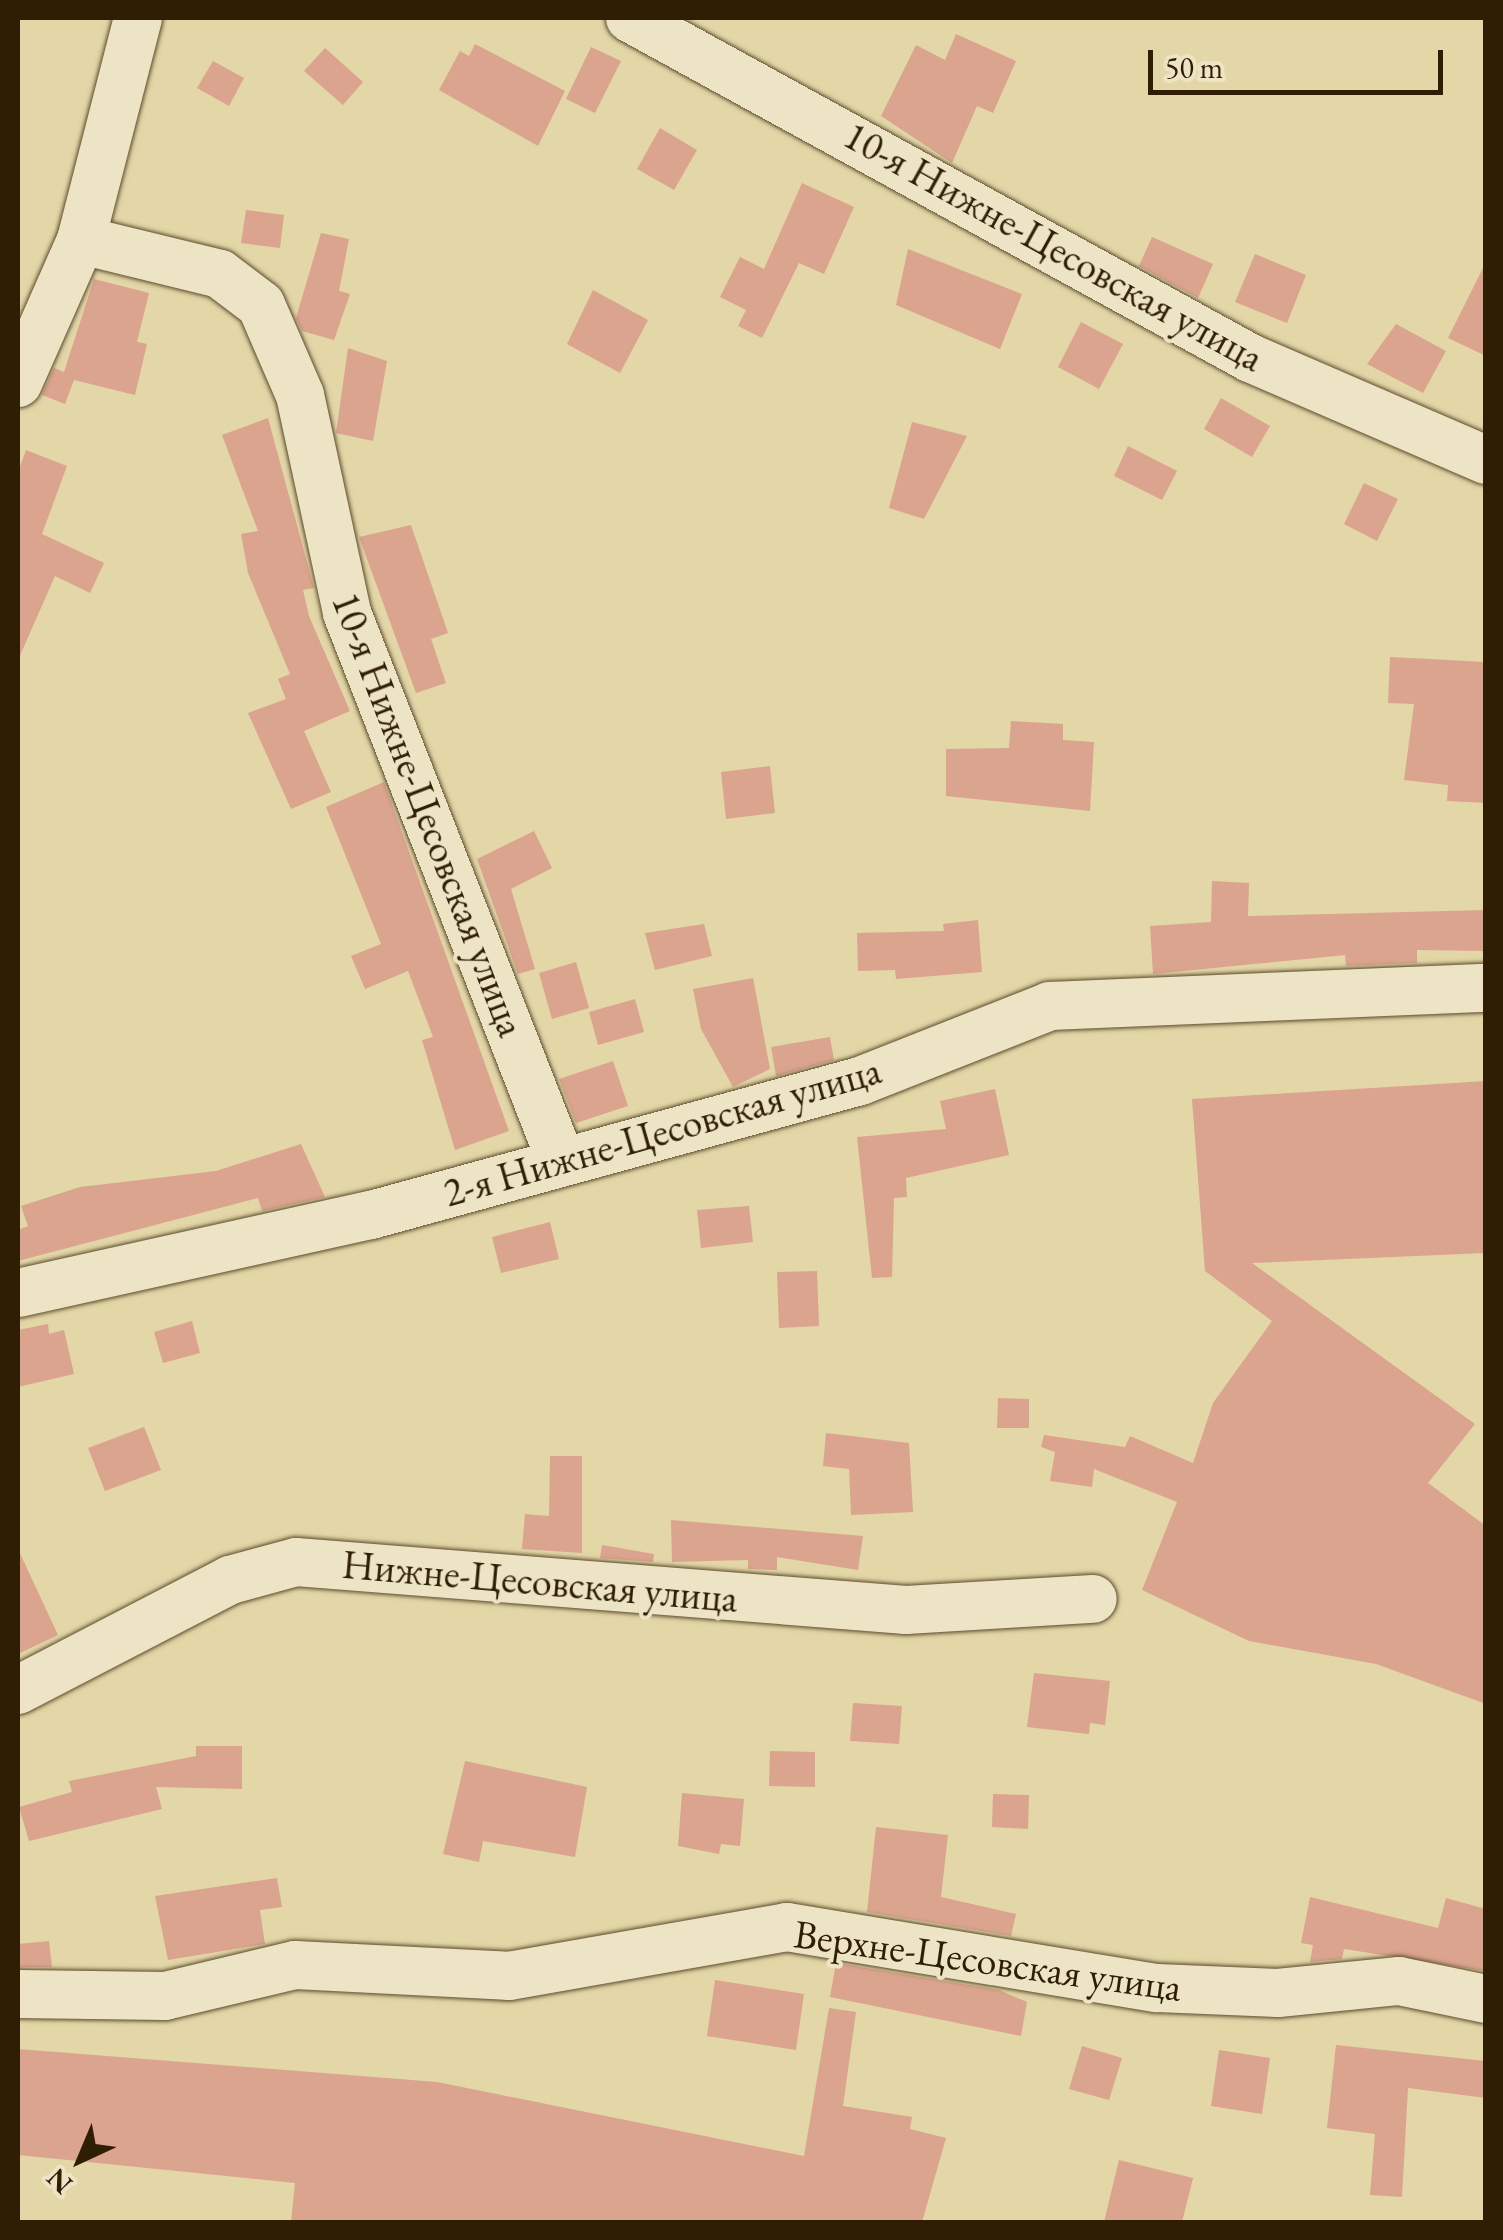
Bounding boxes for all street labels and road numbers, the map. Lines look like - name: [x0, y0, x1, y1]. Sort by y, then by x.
- street label: 10-я Нижне-Цесовская улица: [836, 111, 1272, 381]
- street label: 10-я Нижне-Цесовская улица: [322, 585, 536, 1043]
- street label: 2-я Нижне-Цесовская улица: [438, 1046, 886, 1216]
- street label: Нижне-Цесовская улица: [340, 1540, 740, 1622]
- street label: Верхне-Цесовская улица: [791, 1909, 1185, 2011]

